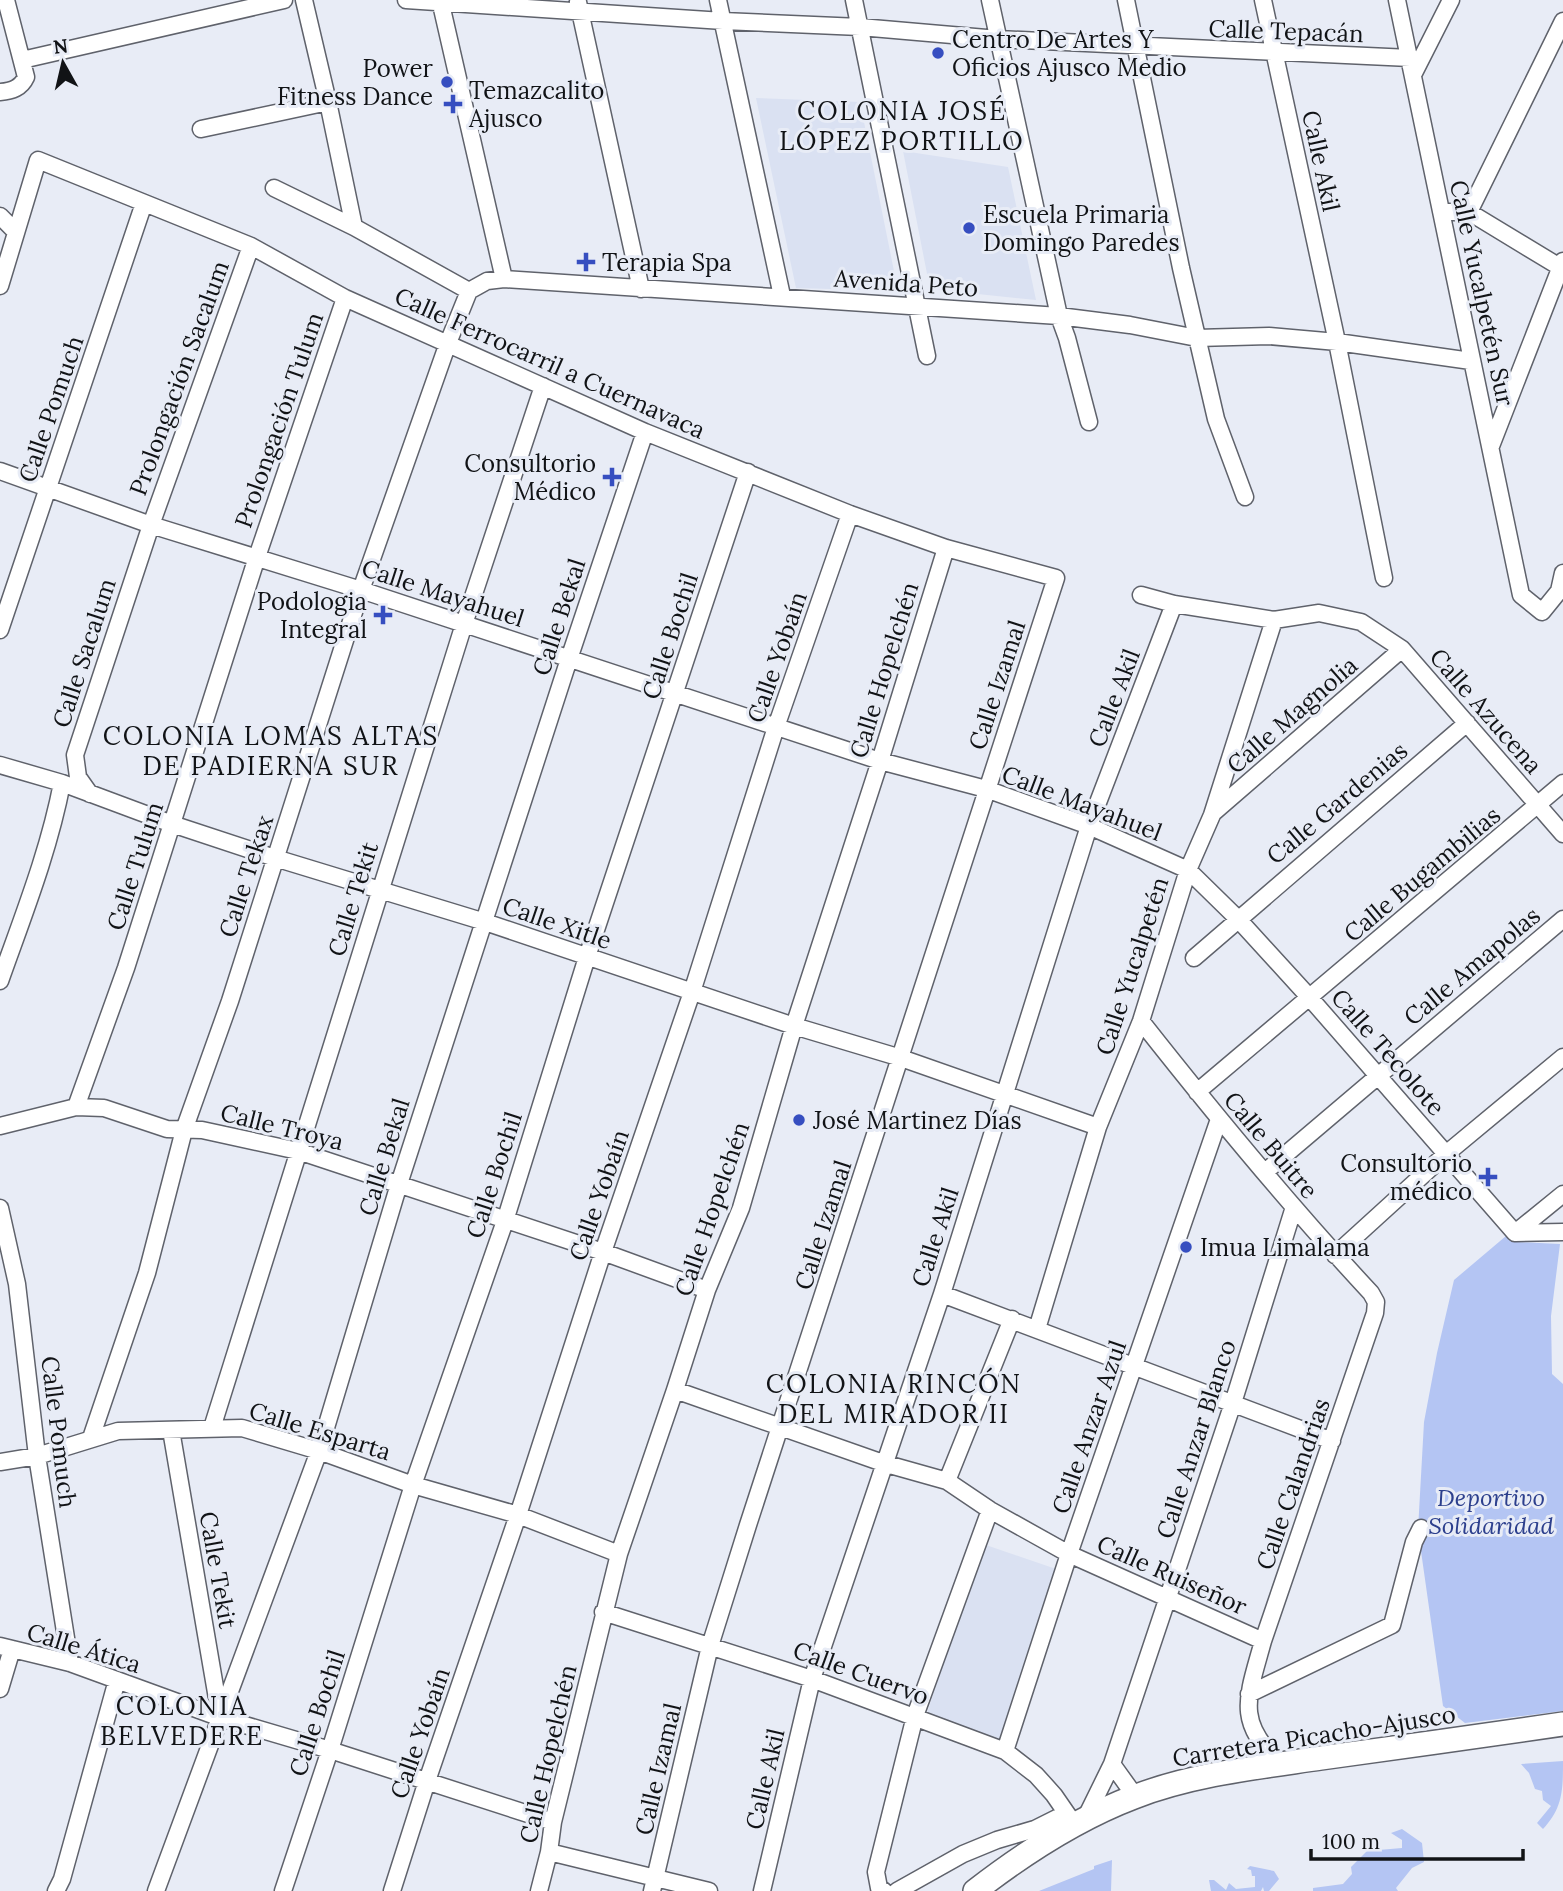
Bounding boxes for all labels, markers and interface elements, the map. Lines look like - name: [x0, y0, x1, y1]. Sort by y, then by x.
- street label: Calle Tepacán: [1208, 13, 1364, 49]
- place label: Centro De Artes Y Oficios Ajusco Medio: [952, 24, 1187, 83]
- north arrow: [28, 28, 98, 98]
- text: N: [52, 33, 70, 59]
- marker: Centro De Artes Y Oficios Ajusco Medio: [930, 45, 946, 61]
- place label: Power Fitness Dance: [277, 53, 434, 112]
- marker: Power Fitness Dance: [439, 74, 455, 90]
- place label: Temazcalito Ajusco: [468, 75, 604, 134]
- marker: Temazcalito Ajusco: [443, 94, 463, 114]
- district label: COLONIA JOSÉ LÓPEZ PORTILLO: [779, 94, 1025, 157]
- street label: Calle Akil: [1295, 108, 1347, 214]
- street label: Calle Yucalpetén Sur: [1443, 177, 1521, 409]
- place label: Escuela Primaria Domingo Paredes: [983, 199, 1180, 258]
- marker: Escuela Primaria Domingo Paredes: [961, 220, 977, 236]
- place label: Terapia Spa: [602, 247, 732, 278]
- marker: Terapia Spa: [576, 252, 596, 272]
- street label: Prolongación Sacalum: [122, 256, 236, 500]
- street label: Avenida Peto: [832, 262, 979, 303]
- street label: Calle Ferrocarril a Cuernavaca: [390, 280, 710, 446]
- street label: Prolongación Tulum: [228, 308, 330, 532]
- street label: Calle Pomuch: [11, 332, 91, 486]
- place label: Consultorio Médico: [464, 448, 596, 507]
- marker: Consultorio Médico: [602, 467, 622, 487]
- street label: Calle Mayahuel: [358, 552, 528, 634]
- street label: Calle Bekal: [526, 555, 592, 679]
- street label: Calle Bochil: [635, 569, 705, 703]
- street label: Calle Sacalum: [45, 575, 123, 731]
- street label: Calle Hopelchén: [843, 578, 925, 762]
- place label: Podologia Integral: [257, 586, 367, 645]
- street label: Calle Yobaín: [740, 587, 814, 727]
- marker: Podologia Integral: [373, 605, 393, 625]
- street label: Calle Izamal: [961, 616, 1033, 754]
- street label: Calle Azucena: [1423, 642, 1549, 780]
- street label: Calle Akil: [1081, 644, 1147, 752]
- street label: Calle Magnolia: [1220, 650, 1364, 780]
- district label: COLONIA LOMAS ALTAS DE PADIERNA SUR: [103, 719, 439, 782]
- street label: Calle Gardenias: [1260, 735, 1414, 871]
- street label: Calle Mayahuel: [998, 758, 1166, 848]
- street label: Calle Tulum: [100, 798, 170, 934]
- street label: Calle Bugambilias: [1337, 799, 1507, 949]
- street label: Calle Tekax: [212, 811, 280, 941]
- street label: Calle Tekit: [321, 837, 385, 960]
- street label: Calle Yucalpetén: [1089, 873, 1175, 1059]
- street label: Calle Xitle: [498, 890, 616, 956]
- street label: Calle Amapolas: [1397, 900, 1547, 1032]
- street label: Calle Tecolote: [1324, 982, 1452, 1122]
- street label: Calle Buitre: [1217, 1085, 1325, 1205]
- street label: Calle Bekal: [351, 1094, 417, 1220]
- street label: Calle Troya: [217, 1097, 347, 1157]
- place label: José Martinez Días: [812, 1105, 1022, 1136]
- street label: Calle Bochil: [459, 1108, 529, 1242]
- marker: José Martinez Días: [791, 1112, 807, 1128]
- street label: Calle Hopelchén: [668, 1118, 756, 1300]
- street label: Calle Yobaín: [562, 1125, 636, 1265]
- place label: Consultorio médico: [1340, 1148, 1472, 1207]
- street label: Calle Izamal: [787, 1156, 859, 1294]
- marker: Consultorio médico: [1478, 1167, 1498, 1187]
- street label: Calle Akil: [904, 1183, 966, 1291]
- place label: Imua Limalama: [1200, 1232, 1370, 1263]
- marker: Imua Limalama: [1178, 1239, 1194, 1255]
- street label: Calle Anzar Azul: [1045, 1336, 1133, 1518]
- street label: Calle Anzar Blanco: [1149, 1336, 1243, 1542]
- street label: Calle Pomuch: [34, 1354, 84, 1510]
- district label: COLONIA RINCÓN DEL MIRADOR II: [766, 1367, 1022, 1430]
- street label: Calle Calandrias: [1249, 1394, 1337, 1574]
- street label: Calle Esparta: [245, 1395, 395, 1467]
- park label: Deportivo Solidaridad: [1428, 1482, 1554, 1541]
- street label: Calle Tekit: [192, 1509, 244, 1632]
- street label: Calle Ruiseñor: [1092, 1528, 1252, 1622]
- street label: Calle Ática: [23, 1616, 145, 1680]
- street label: Calle Cuervo: [789, 1634, 933, 1712]
- street label: Calle Bochil: [282, 1646, 352, 1780]
- street label: Calle Hopelchén: [512, 1662, 584, 1846]
- street label: Calle Yobaín: [383, 1663, 457, 1803]
- district label: COLONIA BELVEDERE: [100, 1689, 264, 1752]
- street label: Carretera Picacho-Ajusco: [1170, 1698, 1458, 1774]
- street label: Calle Izamal: [628, 1700, 688, 1838]
- street label: Calle Akil: [738, 1725, 792, 1833]
- scale bar: [1311, 1818, 1523, 1862]
- text: 100 m: [1322, 1828, 1380, 1855]

